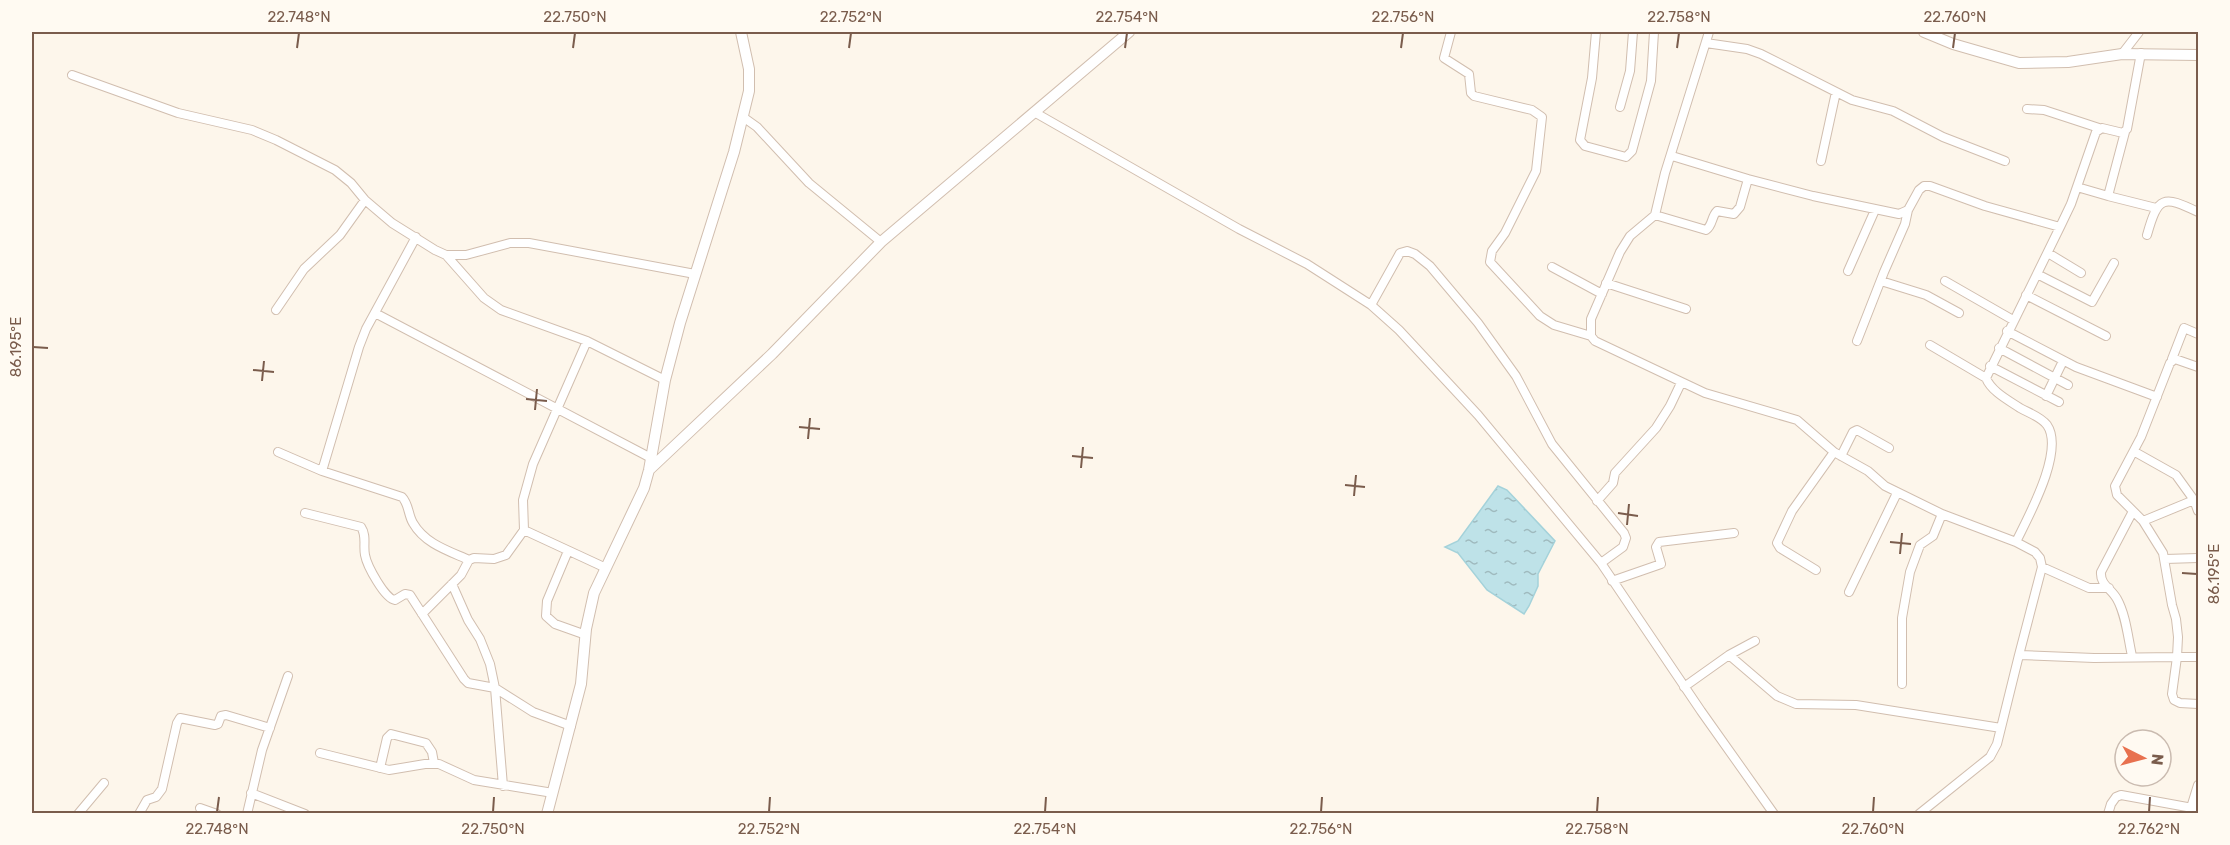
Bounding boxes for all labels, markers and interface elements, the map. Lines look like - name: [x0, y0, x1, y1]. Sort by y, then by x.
- text: 22.748°N: [267, 8, 331, 26]
- text: 22.750°N: [543, 8, 607, 26]
- text: 22.752°N: [820, 8, 882, 26]
- text: 22.754°N: [1095, 8, 1159, 26]
- text: 22.756°N: [1372, 8, 1434, 26]
- text: 22.758°N: [1647, 8, 1711, 26]
- text: 22.760°N: [1924, 8, 1986, 26]
- text: 86.195°E: [7, 317, 25, 377]
- text: 86.195°E: [2205, 544, 2223, 604]
- north arrow: [2113, 728, 2173, 788]
- text: N: [2147, 753, 2167, 766]
- text: 22.748°N: [185, 820, 249, 838]
- text: 22.750°N: [461, 820, 525, 838]
- text: 22.752°N: [738, 820, 800, 838]
- text: 22.754°N: [1013, 820, 1077, 838]
- text: 22.756°N: [1290, 820, 1352, 838]
- text: 22.758°N: [1565, 820, 1629, 838]
- text: 22.760°N: [1842, 820, 1904, 838]
- text: 22.762°N: [2118, 820, 2180, 838]

